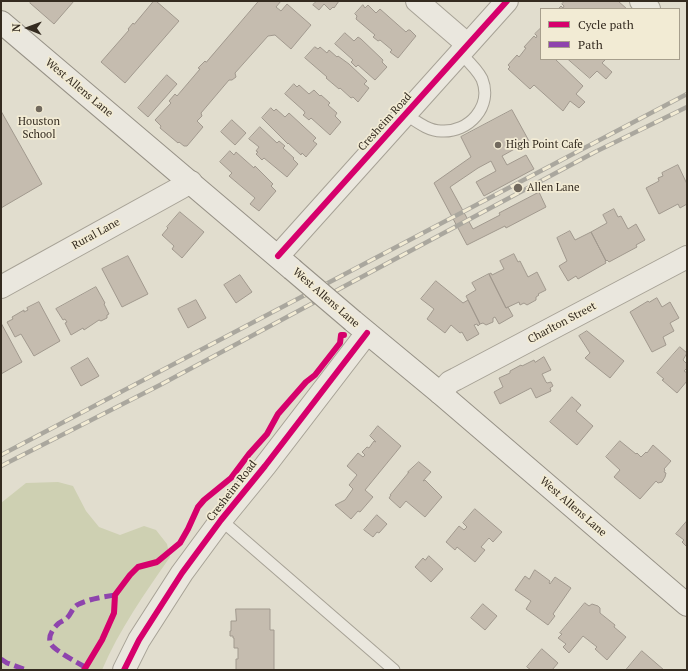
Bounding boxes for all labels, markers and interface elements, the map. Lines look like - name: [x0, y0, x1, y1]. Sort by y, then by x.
- north arrow: [8, 8, 48, 48]
- legend: [540, 8, 680, 60]
- text: Cycle path: [578, 17, 634, 32]
- text: N: [9, 23, 23, 32]
- text: Path: [578, 37, 603, 52]
- street label: West Allens Lane: [43, 56, 115, 120]
- street label: Cresheim Road: [355, 90, 415, 154]
- marker: Houston School: [34, 104, 44, 114]
- place label: Houston School: [18, 115, 60, 141]
- place label: High Point Cafe: [506, 138, 583, 152]
- marker: High Point Cafe: [493, 140, 503, 150]
- place label: Allen Lane: [527, 181, 580, 195]
- marker: Allen Lane: [512, 182, 524, 194]
- street label: Rural Lane: [70, 215, 122, 253]
- street label: West Allens Lane: [290, 265, 362, 331]
- street label: Charlton Street: [526, 299, 598, 347]
- street label: Cresheim Road: [204, 458, 260, 524]
- street label: West Allens Lane: [537, 474, 609, 540]

